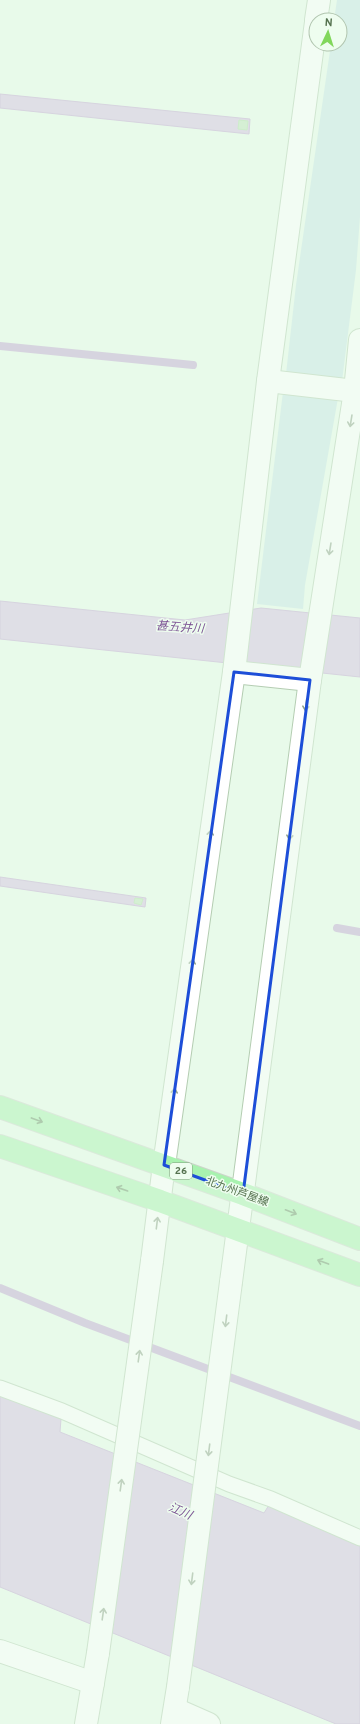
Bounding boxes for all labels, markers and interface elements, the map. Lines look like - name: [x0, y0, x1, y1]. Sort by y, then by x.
- north arrow: [308, 12, 348, 52]
- text: N: [324, 16, 333, 30]
- one-way arrow: [347, 414, 355, 427]
- one-way arrow: [326, 542, 334, 555]
- water label: 甚五井川: [155, 618, 206, 638]
- one-way arrow: [302, 698, 310, 711]
- one-way arrow: [286, 827, 293, 840]
- one-way arrow: [206, 830, 214, 843]
- one-way arrow: [188, 959, 196, 972]
- one-way arrow: [170, 1088, 178, 1101]
- one-way arrow: [30, 1117, 42, 1125]
- road number: 26: [170, 1163, 192, 1179]
- street label: 北九州芦屋線: [204, 1174, 270, 1210]
- one-way arrow: [117, 1184, 129, 1192]
- one-way arrow: [284, 1209, 296, 1217]
- one-way arrow: [153, 1217, 161, 1230]
- one-way arrow: [318, 1257, 330, 1265]
- one-way arrow: [222, 1314, 230, 1327]
- one-way arrow: [135, 1350, 143, 1363]
- one-way arrow: [205, 1443, 213, 1456]
- one-way arrow: [117, 1479, 125, 1492]
- water label: 江川: [166, 1500, 196, 1525]
- one-way arrow: [188, 1572, 196, 1585]
- one-way arrow: [99, 1608, 107, 1621]

